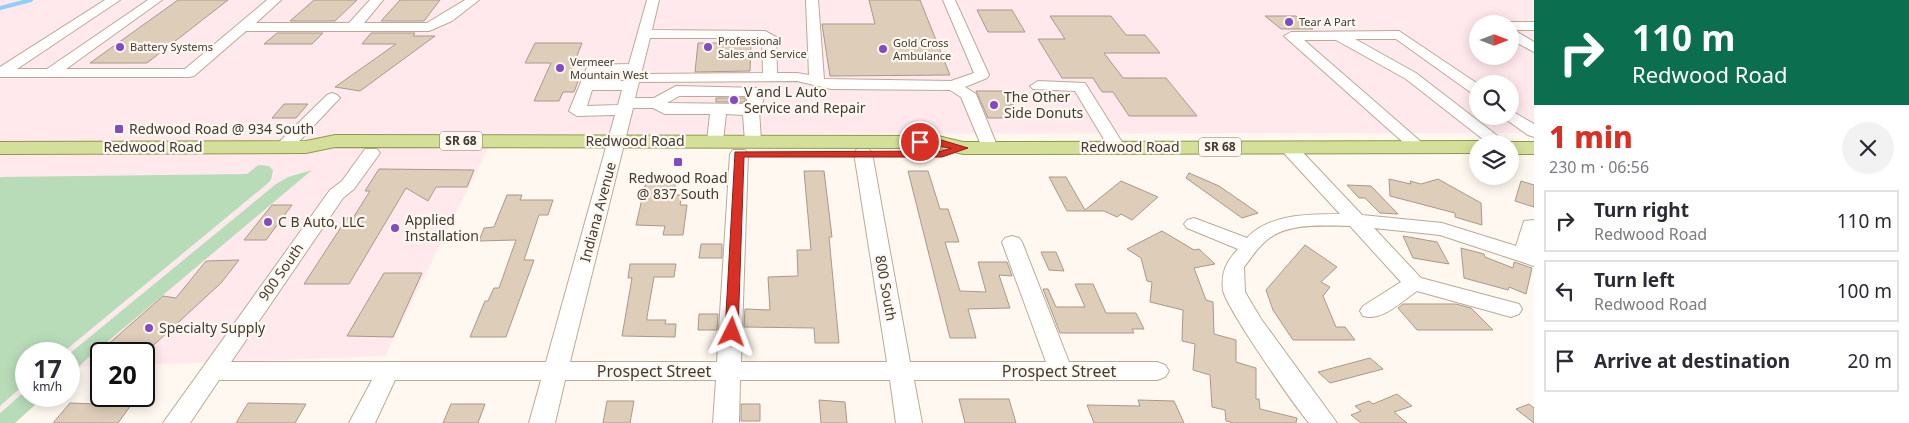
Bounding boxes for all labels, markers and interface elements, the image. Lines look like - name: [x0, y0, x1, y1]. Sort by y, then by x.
- place label: Tear A Part: [1299, 14, 1355, 29]
- text: 110 m: [1632, 14, 1735, 61]
- north arrow: [1469, 15, 1519, 65]
- map controls: [1469, 15, 1519, 185]
- marker: Tear A Part: [1283, 16, 1295, 28]
- icon: right: [1549, 20, 1614, 85]
- place label: Professional Sales and Service: [718, 33, 807, 61]
- place label: Gold Cross Ambulance: [893, 35, 951, 63]
- place label: Battery Systems: [130, 39, 213, 54]
- marker: Battery Systems: [114, 41, 126, 53]
- marker: Professional Sales and Service: [702, 41, 714, 53]
- marker: Gold Cross Ambulance: [877, 43, 889, 55]
- place label: Vermeer Mountain West: [570, 54, 648, 82]
- text: Redwood Road: [1632, 59, 1788, 89]
- marker: Vermeer Mountain West: [554, 62, 566, 74]
- button: search: [1469, 75, 1519, 125]
- place label: V and L Auto Service and Repair: [744, 82, 866, 117]
- place label: The Other Side Donuts: [1004, 87, 1083, 122]
- marker: V and L Auto Service and Repair: [728, 94, 740, 106]
- marker: The Other Side Donuts: [988, 99, 1000, 111]
- text: 1 min: [1549, 116, 1633, 157]
- place label: Redwood Road @ 934 South: [129, 119, 314, 138]
- pin: [899, 121, 941, 163]
- button: close: [1842, 122, 1894, 174]
- marker: Redwood Road @ 934 South: [113, 123, 125, 135]
- icon: arrive: [906, 128, 934, 156]
- street label: Redwood Road: [585, 131, 685, 150]
- road number: SR 68: [440, 132, 482, 150]
- button: layers: [1469, 135, 1519, 185]
- street label: Redwood Road: [103, 137, 203, 156]
- street label: Redwood Road: [1080, 137, 1180, 156]
- road number: SR 68: [1199, 138, 1241, 156]
- marker: Redwood Road @ 837 South: [672, 156, 684, 168]
- text: 230 m · 06:56: [1549, 156, 1649, 178]
- street label: Indiana Avenue: [575, 160, 620, 264]
- place label: Redwood Road @ 837 South: [628, 168, 728, 203]
- text: Turn right: [1594, 197, 1689, 223]
- icon: right: [1551, 207, 1579, 235]
- text: 110 m: [1837, 208, 1892, 234]
- place label: Applied Installation: [405, 210, 479, 245]
- place label: C B Auto, LLC: [278, 212, 365, 231]
- marker: C B Auto, LLC: [262, 216, 274, 228]
- marker: Applied Installation: [389, 222, 401, 234]
- text: Redwood Road: [1594, 223, 1707, 245]
- street label: 900 South: [254, 239, 307, 304]
- street label: 800 South: [871, 254, 902, 322]
- text: Turn left: [1594, 267, 1675, 293]
- icon: left: [1551, 277, 1579, 305]
- text: 100 m: [1837, 278, 1892, 304]
- text: Redwood Road: [1594, 293, 1707, 315]
- position arrow: [705, 305, 757, 357]
- place label: Specialty Supply: [159, 318, 266, 337]
- marker: Specialty Supply: [143, 322, 155, 334]
- speed limit sign: 20: [90, 342, 155, 407]
- icon: arrive: [1551, 347, 1579, 375]
- text: Arrive at destination: [1594, 348, 1790, 374]
- text: 20 m: [1848, 348, 1892, 374]
- text: 17: [33, 351, 62, 385]
- street label: Prospect Street: [597, 360, 711, 382]
- street label: Prospect Street: [1002, 360, 1116, 382]
- text: km/h: [33, 378, 62, 395]

